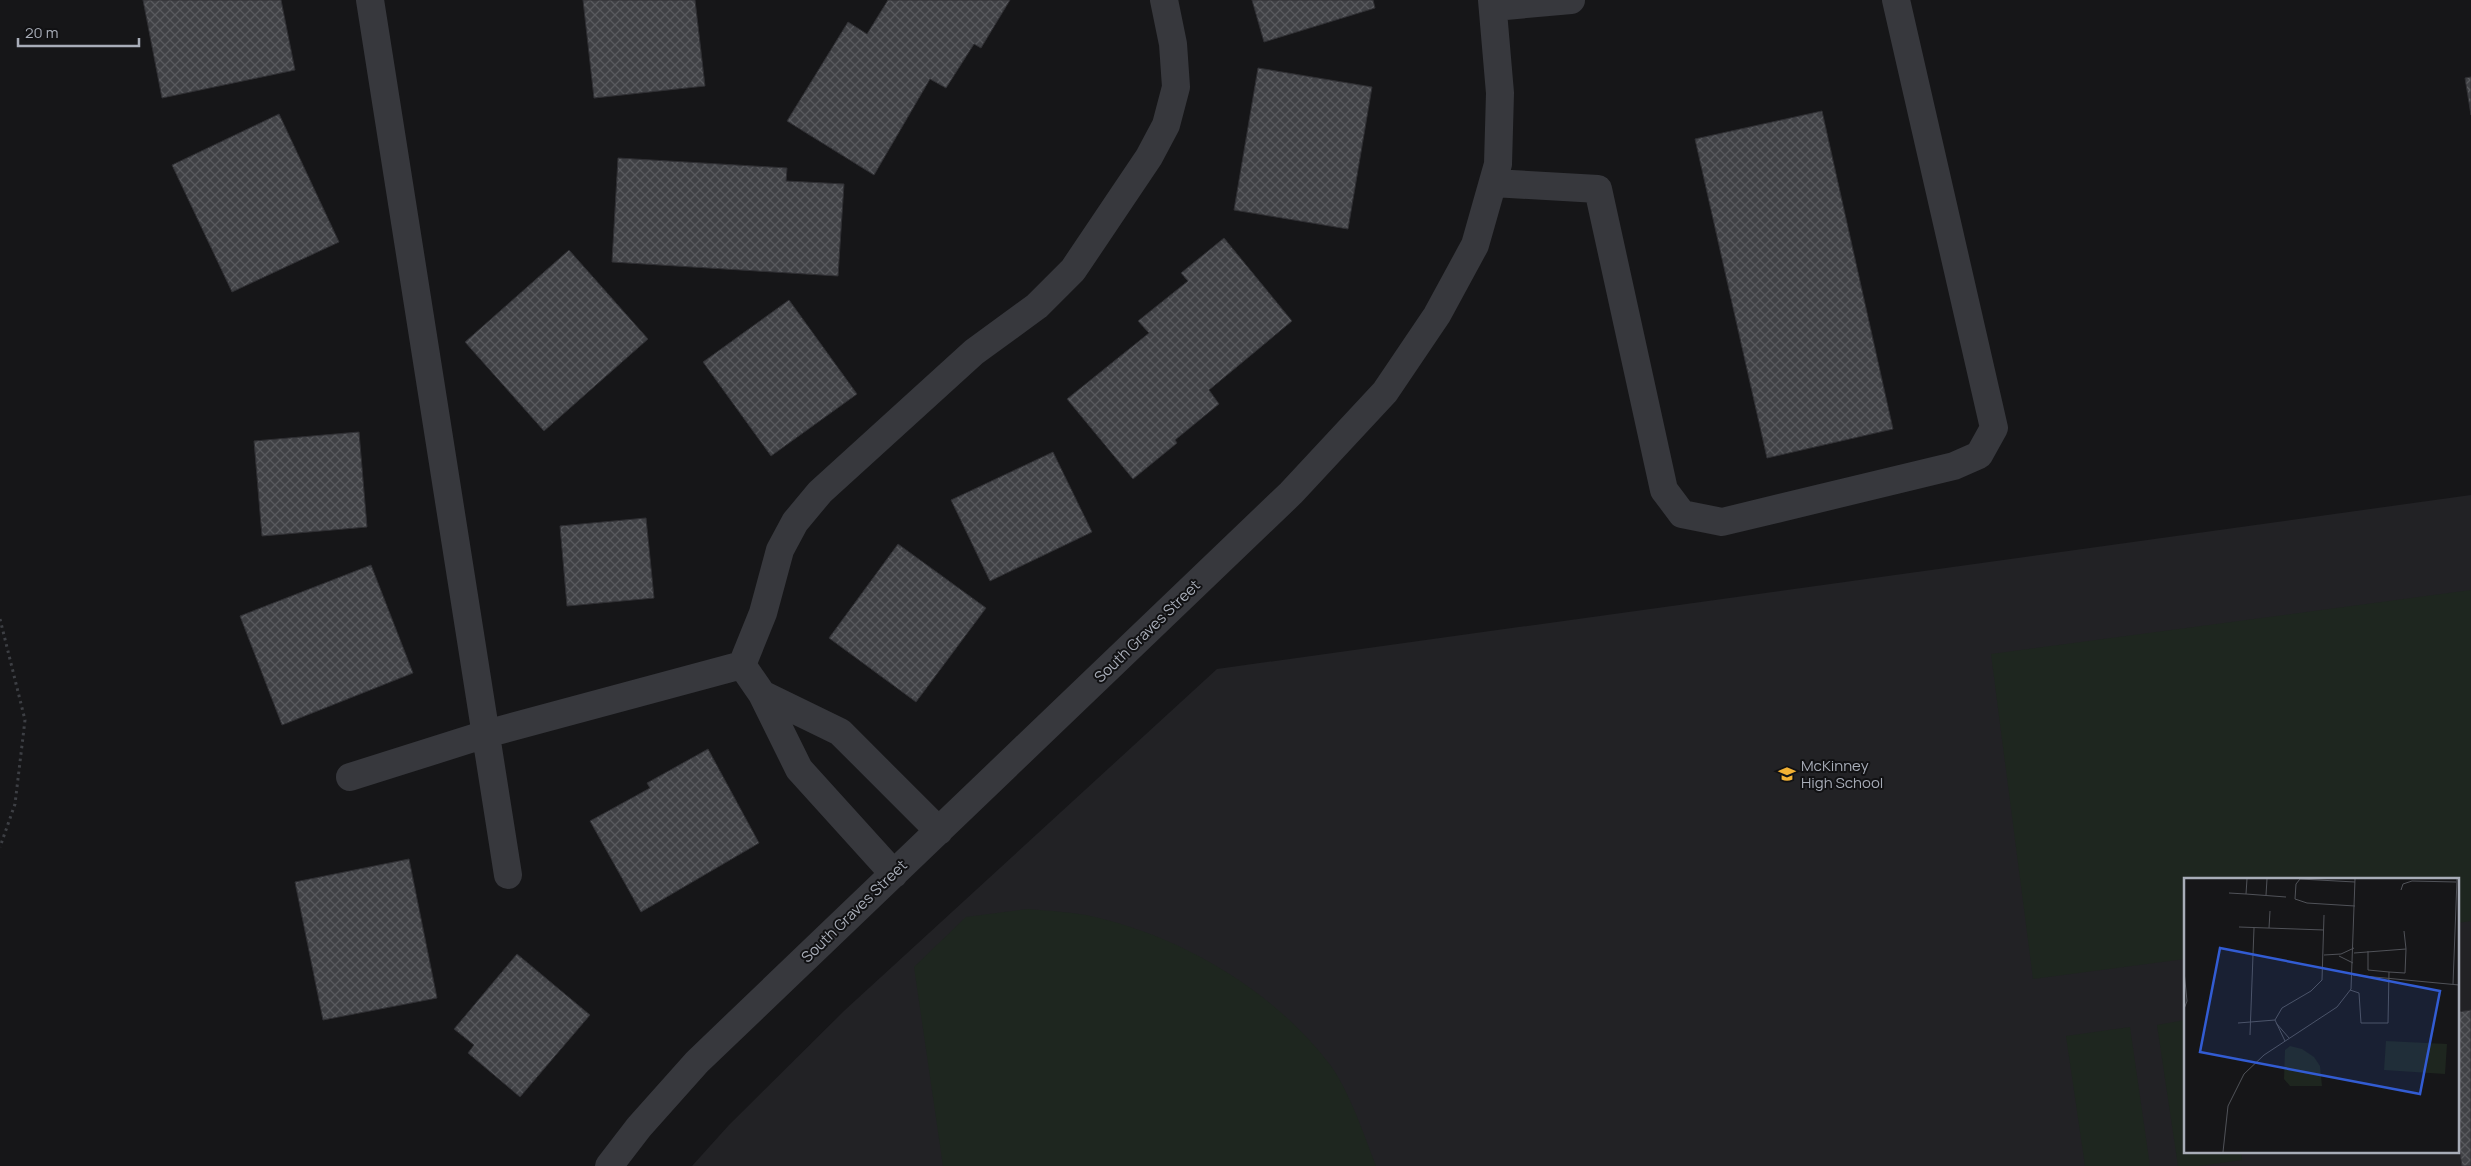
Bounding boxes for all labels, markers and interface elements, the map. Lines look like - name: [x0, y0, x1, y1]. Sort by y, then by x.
- scale bar: [18, 15, 139, 47]
- text: 20 m: [25, 22, 58, 43]
- street label: South Graves Street: [1089, 575, 1205, 687]
- place label: McKinney High School: [1801, 755, 1883, 793]
- school or university icon: McKinney High School: [1777, 764, 1797, 784]
- street label: South Graves Street: [796, 855, 912, 967]
- inset map: [2184, 878, 2458, 1154]

